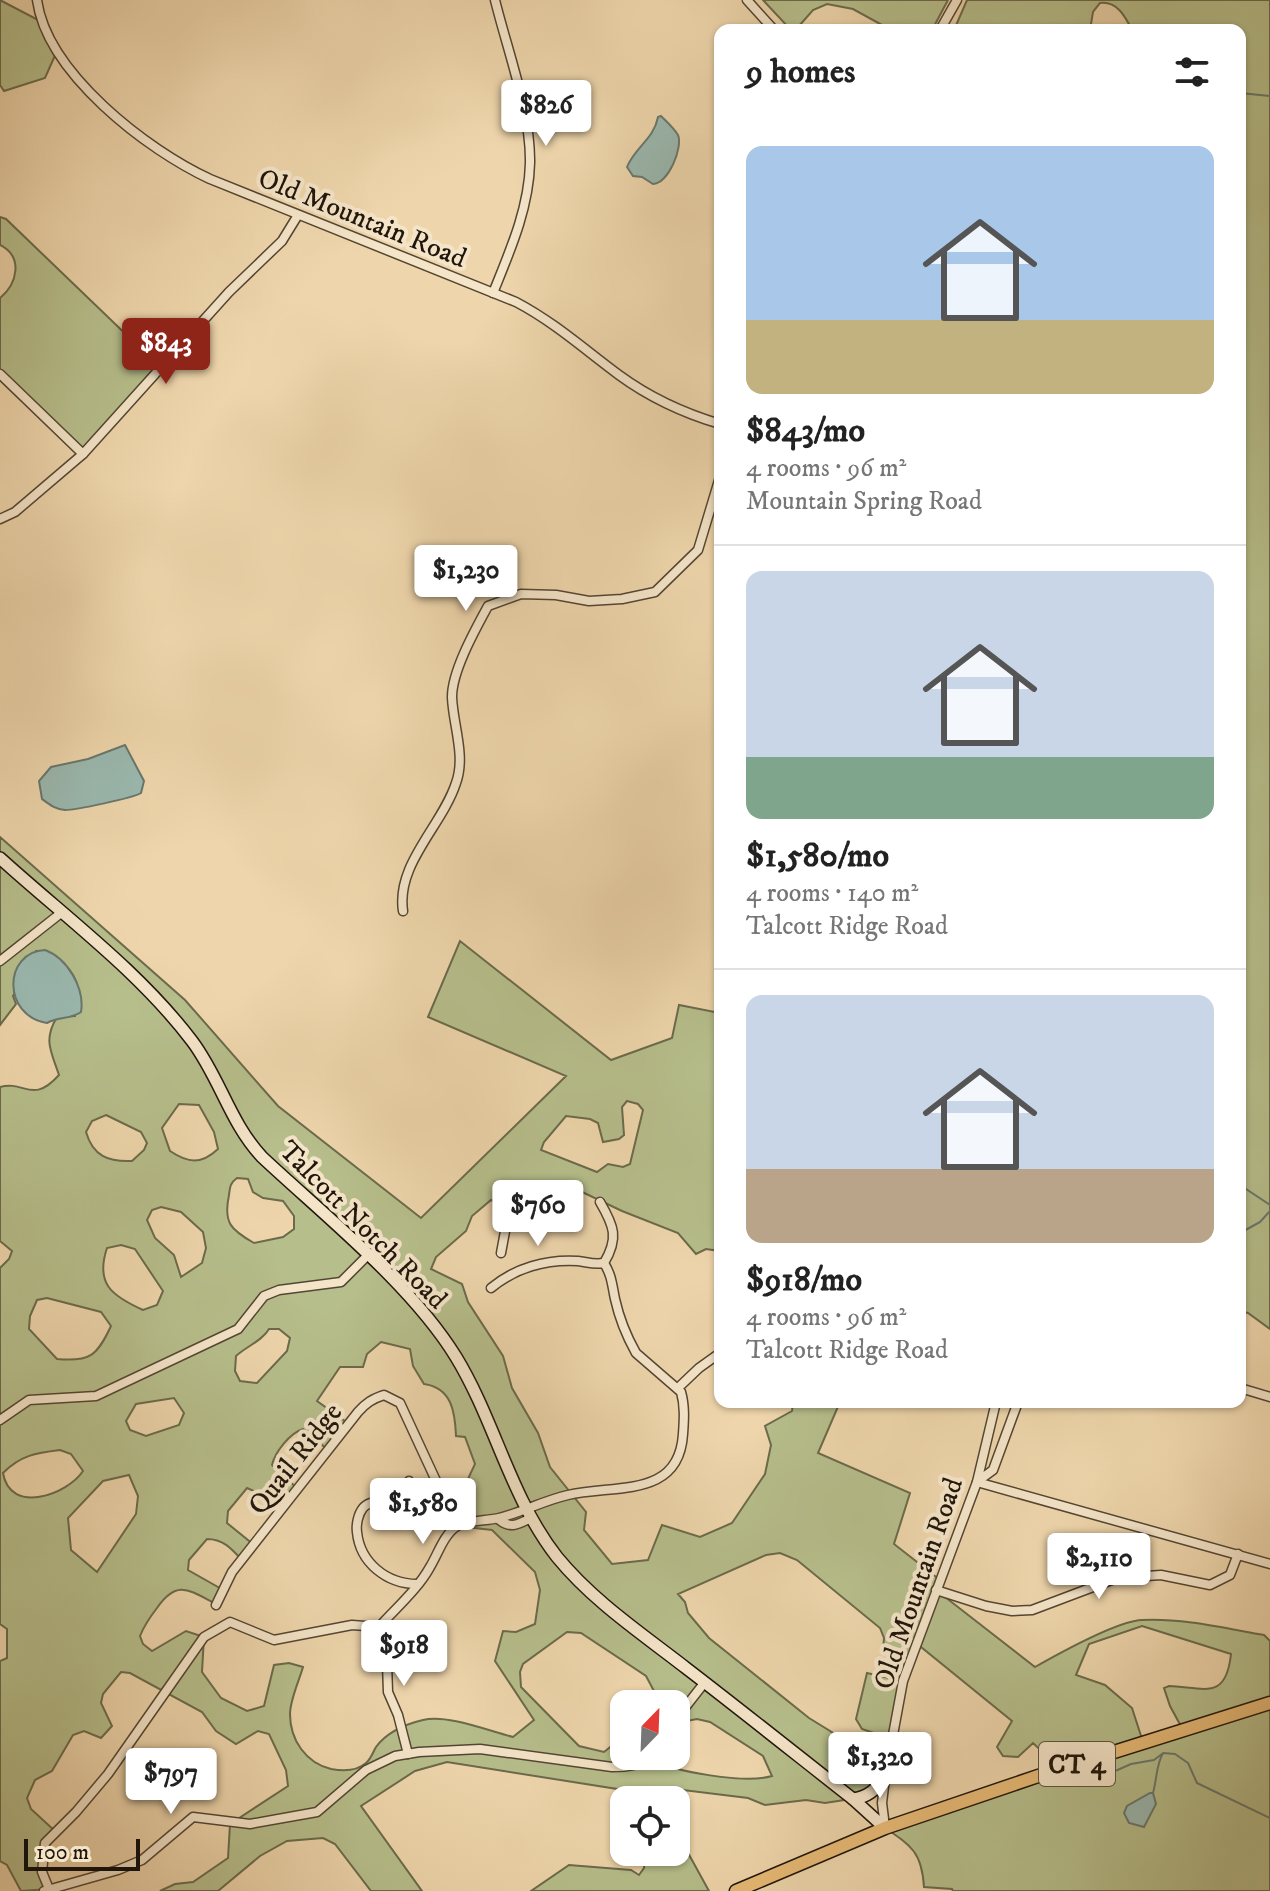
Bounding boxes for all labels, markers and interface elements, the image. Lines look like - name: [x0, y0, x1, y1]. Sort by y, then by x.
- icon: filters: [1170, 50, 1214, 94]
- text: 9 homes: [746, 51, 855, 93]
- pin: $826: [499, 80, 593, 148]
- text: $826: [519, 89, 573, 122]
- street label: Old Mountain Road: [253, 161, 472, 276]
- icon: home: [908, 198, 1052, 342]
- pin: $843: [119, 318, 213, 386]
- text: $843: [140, 327, 192, 360]
- text: $843/mo: [746, 410, 865, 452]
- text: 4 rooms · 96 m²: [746, 452, 906, 485]
- text: Mountain Spring Road: [746, 485, 982, 518]
- pin: $1,230: [401, 545, 531, 613]
- text: $1,230: [432, 554, 500, 587]
- icon: home: [908, 623, 1052, 767]
- text: $1,580/mo: [746, 835, 889, 877]
- text: 4 rooms · 140 m²: [746, 877, 918, 910]
- text: Talcott Ridge Road: [746, 910, 948, 943]
- icon: home: [908, 1047, 1052, 1191]
- street label: Talcott Notch Road: [271, 1133, 455, 1317]
- pin: $760: [491, 1180, 585, 1248]
- text: $760: [510, 1189, 566, 1222]
- text: $918/mo: [746, 1259, 862, 1301]
- text: 4 rooms · 96 m²: [746, 1301, 906, 1334]
- text: Talcott Ridge Road: [746, 1334, 948, 1367]
- street label: Quail Ridge: [240, 1396, 350, 1522]
- street label: Old Mountain Road: [866, 1473, 971, 1694]
- pin: $1,580: [358, 1478, 488, 1546]
- text: $1,580: [388, 1487, 458, 1520]
- pin: $2,110: [1034, 1533, 1164, 1601]
- text: $2,110: [1065, 1542, 1133, 1575]
- pin: $918: [357, 1620, 451, 1688]
- text: $918: [379, 1629, 429, 1662]
- north arrow: [610, 1690, 690, 1770]
- map controls: [610, 1690, 690, 1866]
- pin: $1,320: [815, 1732, 945, 1800]
- text: $1,320: [846, 1741, 914, 1774]
- road number: CT 4: [1039, 1742, 1115, 1786]
- pin: $797: [124, 1748, 218, 1816]
- text: $797: [144, 1757, 198, 1790]
- button: locate: [610, 1786, 690, 1866]
- scale bar: [24, 1835, 140, 1871]
- text: 100 m: [36, 1839, 89, 1866]

